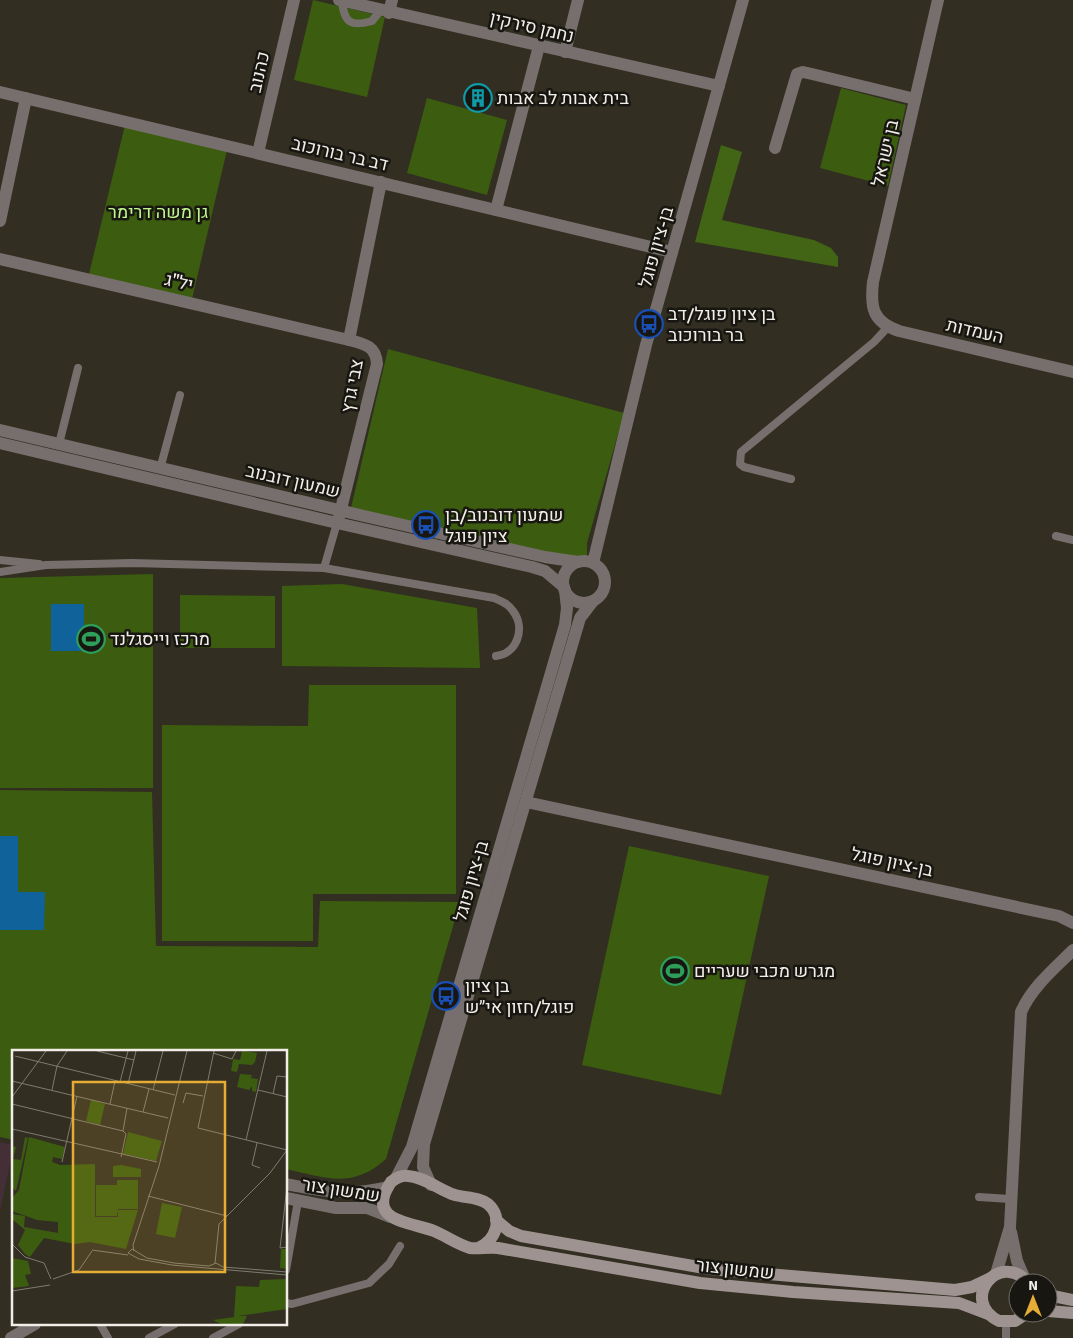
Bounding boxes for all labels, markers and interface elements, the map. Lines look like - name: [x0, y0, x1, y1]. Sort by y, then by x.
- street label: נחמן סירקין: [488, 7, 576, 47]
- street label: כהנוב: [244, 49, 274, 95]
- building icon: בית אבות לב אבות: [463, 83, 493, 113]
- place label: בית אבות לב אבות: [497, 87, 629, 109]
- street label: בן ישראל: [867, 117, 903, 189]
- street label: דב בר בורוכוב: [290, 132, 390, 176]
- park label: גן משה דרימר: [108, 201, 208, 223]
- street label: בן-ציון פוגל: [634, 203, 678, 290]
- street label: יל"ג: [163, 268, 195, 296]
- place label: בן ציון פוגל/דב בר בורוכוב: [668, 303, 776, 346]
- bus stop icon: בן ציון פוגל/דב בר בורוכוב: [634, 309, 664, 339]
- street label: העמדות: [944, 314, 1006, 348]
- street label: צבי גרץ: [336, 357, 368, 415]
- street label: שמעון דובנוב: [244, 459, 342, 503]
- place label: שמעון דובנוב/בן ציון פוגל: [445, 504, 563, 547]
- bus stop icon: שמעון דובנוב/בן ציון פוגל: [411, 510, 441, 540]
- sports icon: מרכז וייסגלנד: [76, 624, 106, 654]
- place label: מרכז וייסגלנד: [110, 628, 210, 650]
- street label: בן-ציון פוגל: [449, 837, 493, 924]
- street label: בן-ציון פוגל: [849, 843, 936, 882]
- sports icon: מגרש מכבי שעריים: [660, 956, 690, 986]
- place label: מגרש מכבי שעריים: [694, 960, 835, 982]
- place label: בן ציון פוגל/חזון אי״ש: [465, 975, 574, 1018]
- bus stop icon: בן ציון פוגל/חזון אי״ש: [431, 981, 461, 1011]
- inset map: [12, 1050, 288, 1326]
- street label: שמשון צור: [301, 1173, 381, 1207]
- street label: שמשון צור: [695, 1254, 775, 1284]
- north arrow: [1008, 1273, 1058, 1323]
- text: N: [1028, 1277, 1038, 1294]

